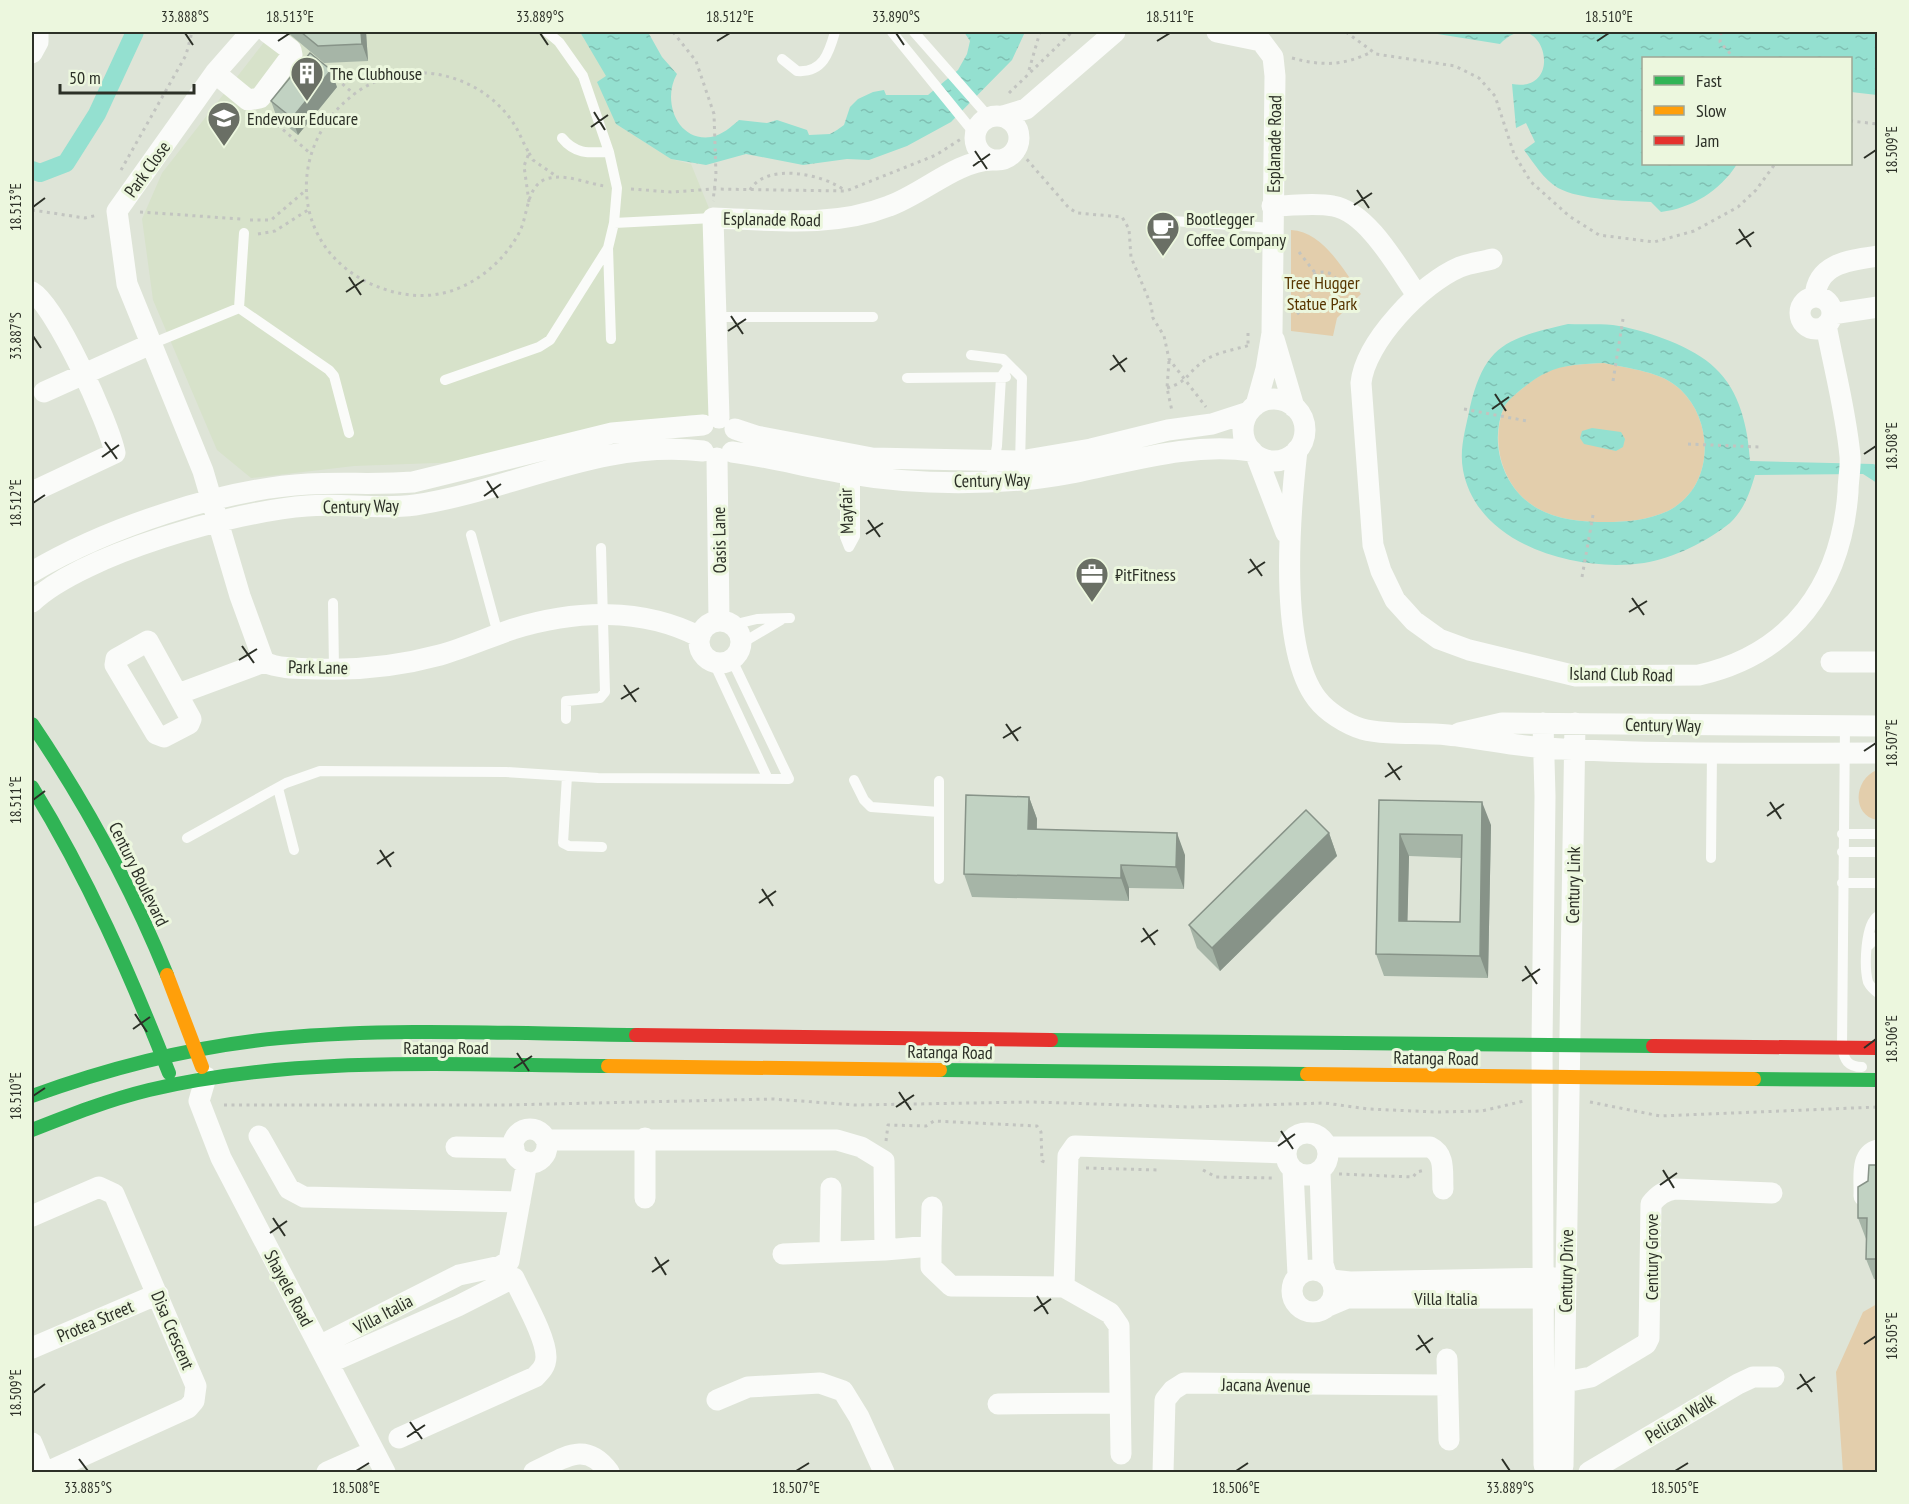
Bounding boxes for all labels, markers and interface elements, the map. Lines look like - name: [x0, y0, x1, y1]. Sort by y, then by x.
- text: 33.888°S: [161, 7, 209, 26]
- text: 18.513°E: [266, 7, 314, 26]
- text: 33.889°S: [516, 7, 564, 26]
- text: 18.512°E: [706, 7, 754, 26]
- text: 33.890°S: [872, 7, 920, 26]
- text: 18.511°E: [1146, 7, 1194, 26]
- text: 18.510°E: [1585, 7, 1633, 26]
- building icon: The Clubhouse: [289, 55, 325, 102]
- scale bar: [60, 57, 194, 95]
- legend: [1642, 57, 1852, 165]
- place label: The Clubhouse: [330, 62, 422, 85]
- text: 50 m: [69, 66, 101, 89]
- text: Fast: [1696, 69, 1722, 92]
- street label: Esplanade Road: [1262, 95, 1286, 193]
- text: Slow: [1696, 99, 1727, 122]
- school or university icon: Endevour Educare: [206, 100, 242, 147]
- place label: Endevour Educare: [247, 107, 358, 130]
- text: 18.509°E: [1882, 126, 1901, 174]
- text: Jam: [1695, 129, 1719, 152]
- street label: Park Close: [119, 136, 175, 202]
- text: 18.513°E: [6, 183, 25, 231]
- street label: Esplanade Road: [723, 207, 821, 231]
- place label: Bootlegger Coffee Company: [1186, 207, 1286, 251]
- cafe icon: Bootlegger Coffee Company: [1145, 210, 1181, 257]
- park label: Tree Hugger Statue Park: [1284, 271, 1360, 315]
- text: 33.887°S: [6, 312, 25, 360]
- text: 18.508°E: [1882, 422, 1901, 470]
- street label: Century Way: [954, 468, 1030, 492]
- text: 18.512°E: [6, 479, 25, 527]
- street label: Mayfair: [834, 488, 858, 534]
- street label: Century Way: [323, 494, 399, 518]
- street label: Oasis Lane: [707, 506, 731, 574]
- office icon: ₿itFitness: [1074, 556, 1110, 603]
- place label: ₿itFitness: [1115, 563, 1176, 586]
- street label: Park Lane: [288, 655, 348, 679]
- street label: Island Club Road: [1569, 662, 1673, 686]
- street label: Century Way: [1625, 713, 1701, 737]
- text: 18.507°E: [1882, 719, 1901, 767]
- text: 18.511°E: [6, 776, 25, 824]
- street label: Century Boulevard: [104, 818, 174, 930]
- street label: Century Link: [1561, 846, 1585, 924]
- text: 18.506°E: [1882, 1015, 1901, 1063]
- street label: Ratanga Road: [403, 1036, 489, 1059]
- street label: Ratanga Road: [907, 1040, 993, 1064]
- street label: Ratanga Road: [1393, 1046, 1479, 1070]
- text: 18.510°E: [6, 1072, 25, 1120]
- street label: Century Grove: [1640, 1214, 1663, 1300]
- street label: Century Drive: [1554, 1229, 1578, 1313]
- street label: Shayele Road: [259, 1246, 319, 1330]
- street label: Disa Crescent: [146, 1287, 200, 1373]
- street label: Villa Italia: [1413, 1287, 1478, 1310]
- street label: Villa Italia: [349, 1289, 416, 1339]
- street label: Protea Street: [53, 1295, 137, 1347]
- text: 18.505°E: [1882, 1312, 1901, 1360]
- text: 18.509°E: [6, 1369, 25, 1417]
- street label: Jacana Avenue: [1220, 1373, 1311, 1397]
- street label: Pelican Walk: [1641, 1388, 1719, 1448]
- text: 33.885°S: [64, 1478, 112, 1497]
- text: 18.508°E: [332, 1478, 380, 1497]
- text: 18.507°E: [772, 1478, 820, 1497]
- text: 18.506°E: [1212, 1478, 1260, 1497]
- text: 33.889°S: [1486, 1478, 1534, 1497]
- text: 18.505°E: [1651, 1478, 1699, 1497]

